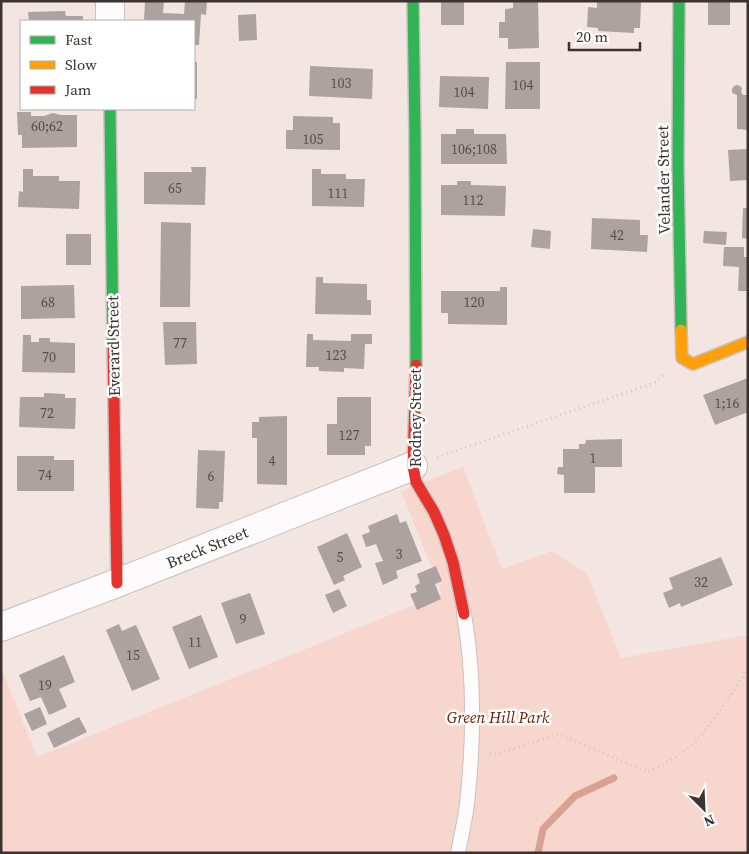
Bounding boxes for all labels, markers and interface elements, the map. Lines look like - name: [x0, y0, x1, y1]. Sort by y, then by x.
- legend: [20, 20, 195, 110]
- scale bar: [569, 20, 640, 52]
- text: 20 m: [576, 26, 608, 47]
- text: Fast: [65, 29, 92, 50]
- text: Slow: [65, 54, 97, 75]
- house number: 103: [331, 73, 352, 93]
- house number: 104: [513, 75, 534, 95]
- text: Jam: [64, 79, 92, 100]
- house number: 104: [454, 82, 475, 102]
- house number: 60;62: [31, 116, 63, 136]
- street label: Velander Street: [651, 124, 675, 235]
- house number: 105: [303, 129, 324, 149]
- house number: 106;108: [451, 139, 497, 159]
- house number: 65: [168, 178, 182, 198]
- house number: 111: [328, 183, 349, 203]
- house number: 112: [463, 190, 484, 210]
- house number: 42: [610, 225, 624, 245]
- house number: 68: [41, 292, 55, 312]
- house number: 120: [464, 292, 485, 312]
- street label: Everard Street: [101, 295, 125, 397]
- house number: 77: [173, 333, 187, 353]
- house number: 123: [326, 345, 347, 365]
- house number: 70: [42, 347, 56, 367]
- street label: Rodney Street: [404, 368, 426, 468]
- house number: 1;16: [714, 393, 740, 413]
- house number: 72: [40, 403, 54, 423]
- house number: 127: [339, 425, 360, 445]
- house number: 1: [590, 448, 597, 468]
- house number: 4: [269, 451, 276, 471]
- house number: 74: [38, 465, 52, 485]
- house number: 6: [208, 466, 215, 486]
- street label: Breck Street: [163, 520, 252, 573]
- house number: 3: [396, 544, 403, 564]
- house number: 5: [337, 547, 344, 567]
- house number: 32: [694, 572, 708, 592]
- house number: 9: [240, 609, 247, 629]
- house number: 11: [188, 632, 202, 652]
- house number: 15: [126, 645, 140, 665]
- house number: 19: [38, 675, 52, 695]
- park label: Green Hill Park: [447, 706, 550, 728]
- north arrow: [679, 784, 729, 834]
- text: N: [701, 810, 718, 832]

